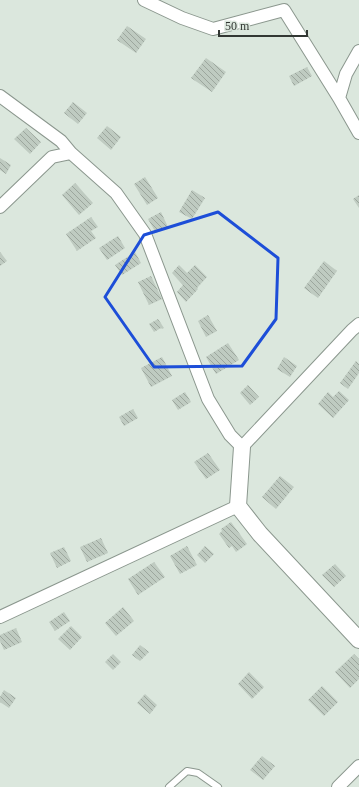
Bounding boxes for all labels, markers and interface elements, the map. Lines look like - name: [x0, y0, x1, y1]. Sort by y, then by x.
- scale bar: [219, 12, 307, 38]
- text: 50 m: [225, 19, 250, 33]

